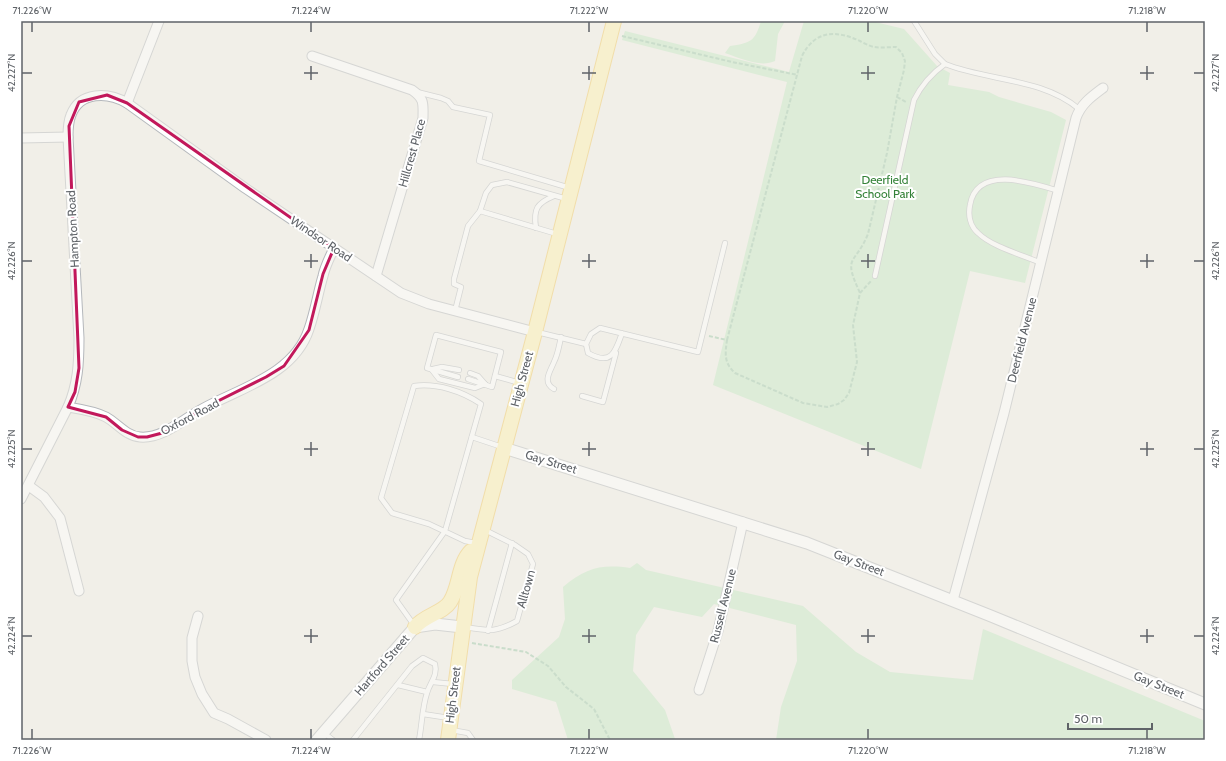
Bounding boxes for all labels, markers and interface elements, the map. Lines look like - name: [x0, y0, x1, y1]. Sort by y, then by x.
- text: 71.226°W: [13, 4, 52, 17]
- text: 71.224°W: [292, 4, 331, 17]
- text: 71.222°W: [570, 4, 609, 17]
- text: 71.220°W: [848, 4, 889, 17]
- text: 71.218°W: [1128, 4, 1166, 17]
- text: 42.227°N: [5, 54, 18, 92]
- text: 42.227°N: [1209, 54, 1222, 92]
- street label: Hillcrest Place: [395, 117, 428, 189]
- park label: Deerfield School Park: [855, 172, 915, 201]
- street label: Hampton Road: [63, 190, 82, 268]
- street label: Windsor Road: [288, 212, 355, 265]
- text: 42.226°N: [5, 241, 18, 281]
- text: 42.226°N: [1209, 241, 1222, 281]
- street label: Deerfield Avenue: [1004, 296, 1039, 384]
- street label: High Street: [507, 349, 536, 408]
- street label: Oxford Road: [158, 395, 222, 438]
- text: 42.225°N: [5, 430, 18, 468]
- text: 42.225°N: [1209, 430, 1222, 468]
- street label: Gay Street: [524, 447, 579, 476]
- street label: Gay Street: [832, 546, 887, 579]
- street label: Russell Avenue: [706, 567, 739, 645]
- street label: Alltown: [513, 568, 538, 610]
- text: 42.224°N: [5, 616, 18, 656]
- text: 42.224°N: [1209, 616, 1222, 656]
- street label: Hartford Street: [351, 631, 412, 698]
- street label: High Street: [442, 666, 463, 724]
- street label: Gay Street: [1132, 668, 1187, 701]
- scale bar: [1068, 705, 1152, 731]
- text: 50 m: [1074, 711, 1102, 726]
- text: 71.226°W: [13, 744, 52, 757]
- text: 71.224°W: [292, 744, 331, 757]
- text: 71.222°W: [570, 744, 609, 757]
- text: 71.220°W: [848, 744, 889, 757]
- text: 71.218°W: [1128, 744, 1166, 757]

